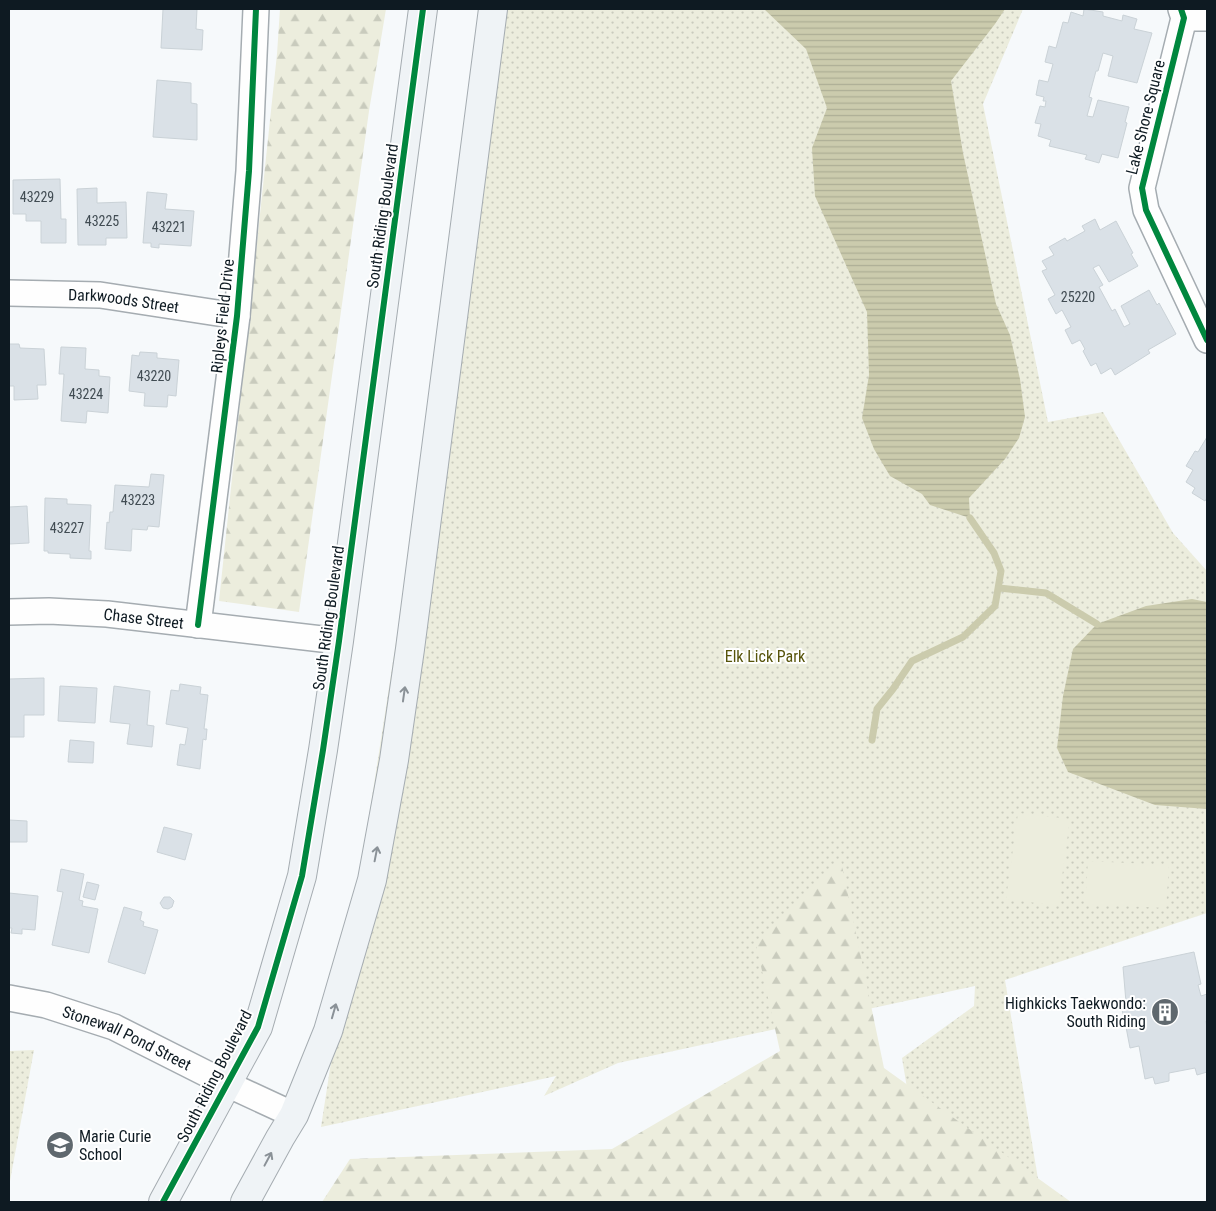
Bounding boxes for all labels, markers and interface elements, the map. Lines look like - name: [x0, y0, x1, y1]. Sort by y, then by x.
- street label: Lake Shore Square: [1122, 58, 1169, 176]
- street label: South Riding Boulevard: [363, 143, 402, 290]
- house number: 43229: [20, 189, 54, 205]
- house number: 43225: [85, 213, 119, 229]
- house number: 43221: [152, 219, 186, 235]
- street label: Ripleys Field Drive: [207, 258, 238, 374]
- street label: Darkwoods Street: [68, 285, 181, 317]
- house number: 25220: [1061, 289, 1095, 305]
- house number: 43220: [137, 368, 171, 384]
- house number: 43224: [69, 386, 103, 402]
- house number: 43223: [121, 492, 155, 508]
- house number: 43227: [50, 520, 84, 536]
- street label: South Riding Boulevard: [309, 545, 348, 692]
- street label: Chase Street: [103, 605, 185, 633]
- park label: Elk Lick Park: [725, 647, 806, 666]
- one-way arrow: [399, 687, 409, 703]
- one-way arrow: [372, 847, 382, 863]
- place label: Highkicks Taekwondo: South Riding: [1005, 994, 1146, 1031]
- building icon: Highkicks Taekwondo: South Riding: [1150, 997, 1180, 1027]
- street label: Stonewall Pond Street: [60, 1002, 194, 1074]
- one-way arrow: [329, 1004, 339, 1020]
- street label: South Riding Boulevard: [173, 1007, 256, 1146]
- place label: Marie Curie School: [79, 1127, 151, 1164]
- school or university icon: Marie Curie School: [45, 1130, 75, 1160]
- one-way arrow: [264, 1153, 274, 1167]

